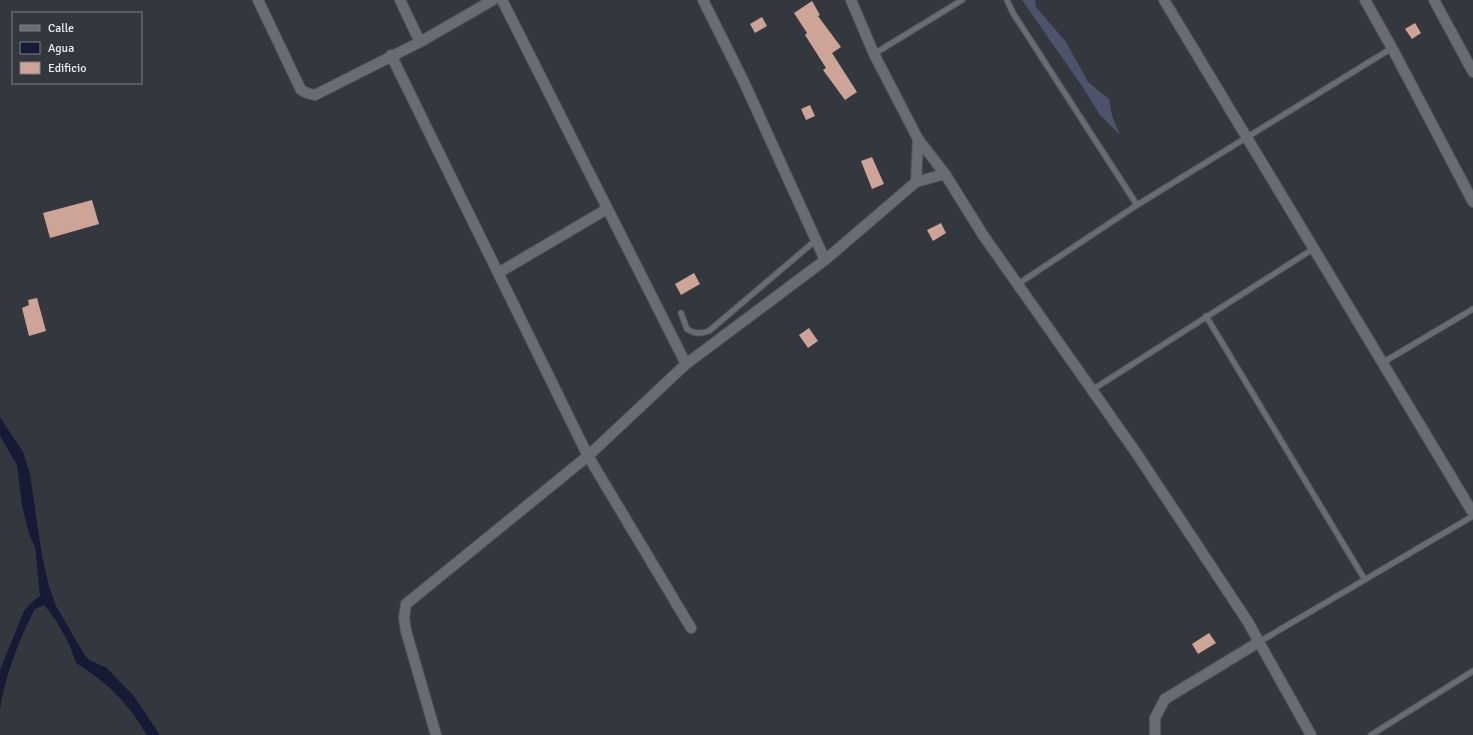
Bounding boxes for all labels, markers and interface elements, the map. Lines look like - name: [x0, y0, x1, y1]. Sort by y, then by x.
- legend: [12, 12, 142, 84]
- text: Calle: [48, 21, 74, 36]
- text: Agua: [48, 41, 74, 56]
- text: Edificio: [48, 61, 86, 76]

